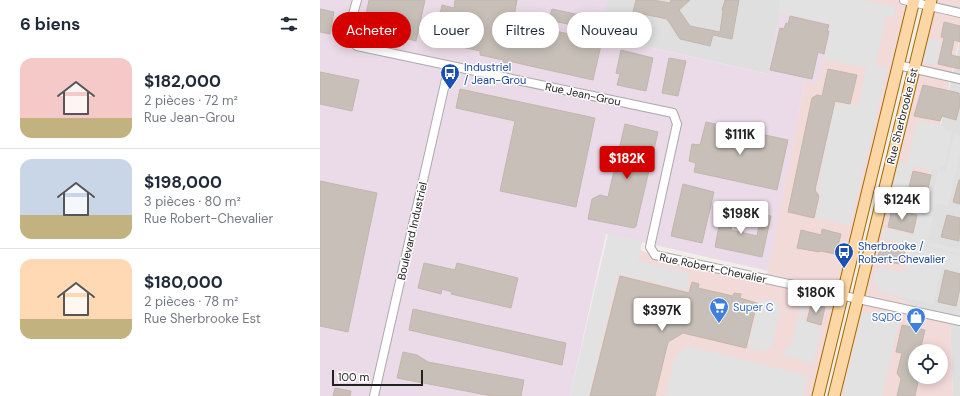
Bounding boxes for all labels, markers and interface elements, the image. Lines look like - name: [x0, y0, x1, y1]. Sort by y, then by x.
- chip: Acheter: [332, 12, 411, 48]
- chip: Louer: [419, 12, 484, 48]
- chip: Filtres: [492, 12, 559, 48]
- chip: Nouveau: [567, 12, 652, 48]
- text: 6 biens: [20, 13, 80, 35]
- icon: filters: [278, 13, 300, 35]
- place label: Industriel / Jean-Grou: [464, 60, 526, 87]
- bus stop icon: Industriel / Jean-Grou: [439, 62, 461, 90]
- street label: Rue Sherbrooke Est: [883, 66, 921, 166]
- text: $182,000: [144, 70, 221, 92]
- icon: home: [52, 74, 100, 122]
- street label: Rue Jean-Grou: [544, 79, 622, 109]
- text: 2 pièces · 72 m²: [144, 92, 238, 109]
- text: Rue Jean-Grou: [144, 109, 235, 126]
- pin: $111K: [712, 122, 768, 156]
- text: $111K: [725, 126, 755, 143]
- pin: $182K: [599, 146, 655, 180]
- text: $182K: [609, 150, 645, 167]
- text: $198,000: [144, 171, 222, 193]
- icon: home: [52, 175, 100, 223]
- street label: Boulevard Industriel: [394, 181, 430, 281]
- pin: $124K: [874, 187, 930, 221]
- text: $124K: [884, 191, 920, 208]
- text: 3 pièces · 80 m²: [144, 193, 241, 210]
- pin: $198K: [713, 201, 769, 235]
- text: $198K: [722, 205, 760, 222]
- text: Rue Robert-Chevalier: [144, 210, 273, 227]
- place label: Sherbrooke / Robert-Chevalier: [858, 239, 945, 266]
- bus stop icon: Sherbrooke / Robert-Chevalier: [833, 241, 855, 269]
- street label: Rue Robert-Chevalier: [658, 250, 768, 286]
- text: $180,000: [144, 271, 223, 293]
- icon: home: [52, 275, 100, 323]
- pin: $180K: [788, 280, 844, 314]
- text: $180K: [797, 284, 835, 301]
- text: 2 pièces · 78 m²: [144, 293, 238, 310]
- supermarket icon: Super C: [708, 296, 730, 324]
- pin: $397K: [634, 298, 690, 332]
- place label: Super C: [733, 300, 774, 314]
- text: $397K: [643, 302, 681, 319]
- shop icon: SQDC: [905, 306, 927, 334]
- text: Rue Sherbrooke Est: [144, 310, 261, 327]
- place label: SQDC: [872, 310, 902, 324]
- map controls: [908, 344, 948, 384]
- button: locate: [908, 344, 948, 384]
- scale bar: [332, 368, 423, 387]
- text: 100 m: [338, 370, 369, 384]

